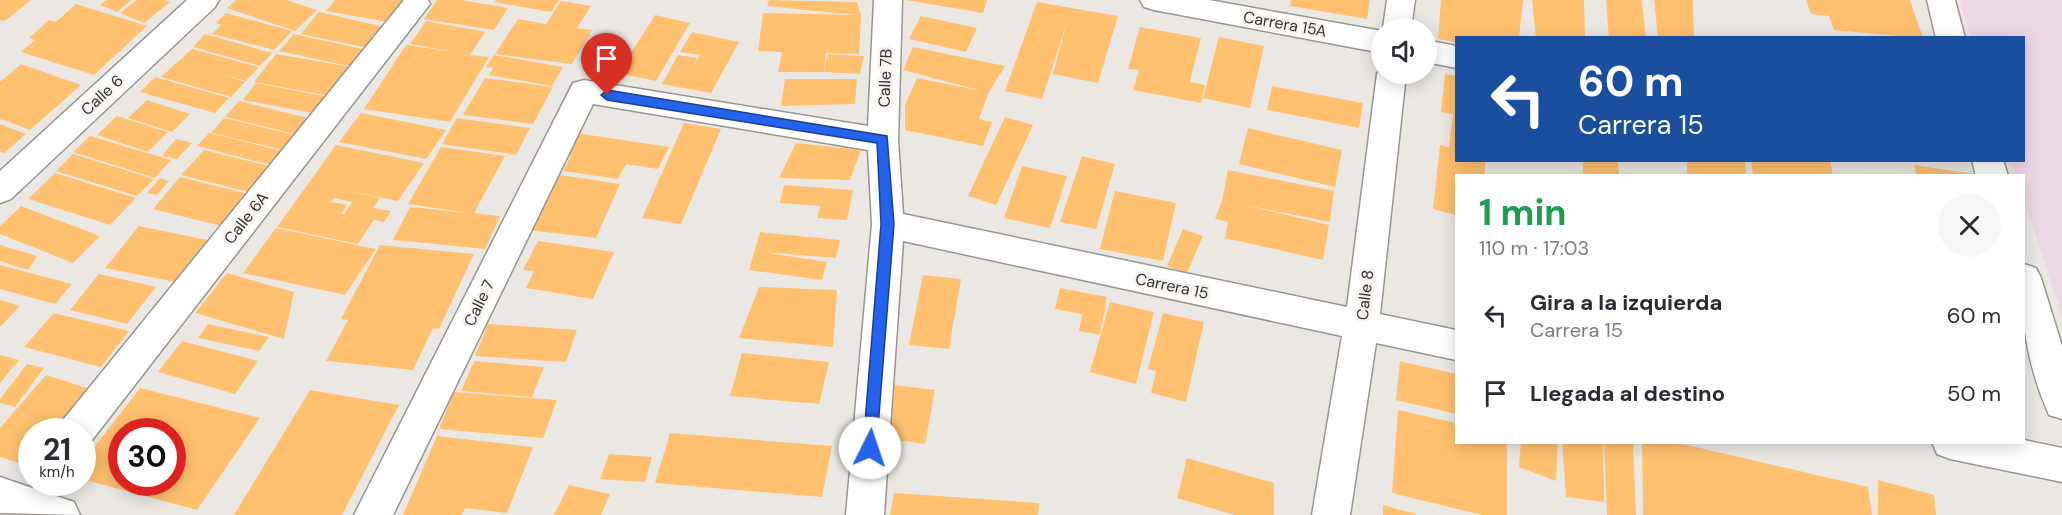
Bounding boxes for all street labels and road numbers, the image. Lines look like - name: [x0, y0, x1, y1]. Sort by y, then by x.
- street label: Carrera 15A: [1242, 6, 1329, 42]
- street label: Calle 7B: [873, 48, 897, 108]
- street label: Calle 6: [76, 70, 128, 120]
- street label: Calle 6A: [219, 187, 273, 248]
- street label: Carrera 15: [1133, 268, 1211, 304]
- street label: Calle 8: [1352, 269, 1378, 321]
- street label: Calle 7: [459, 276, 499, 330]

